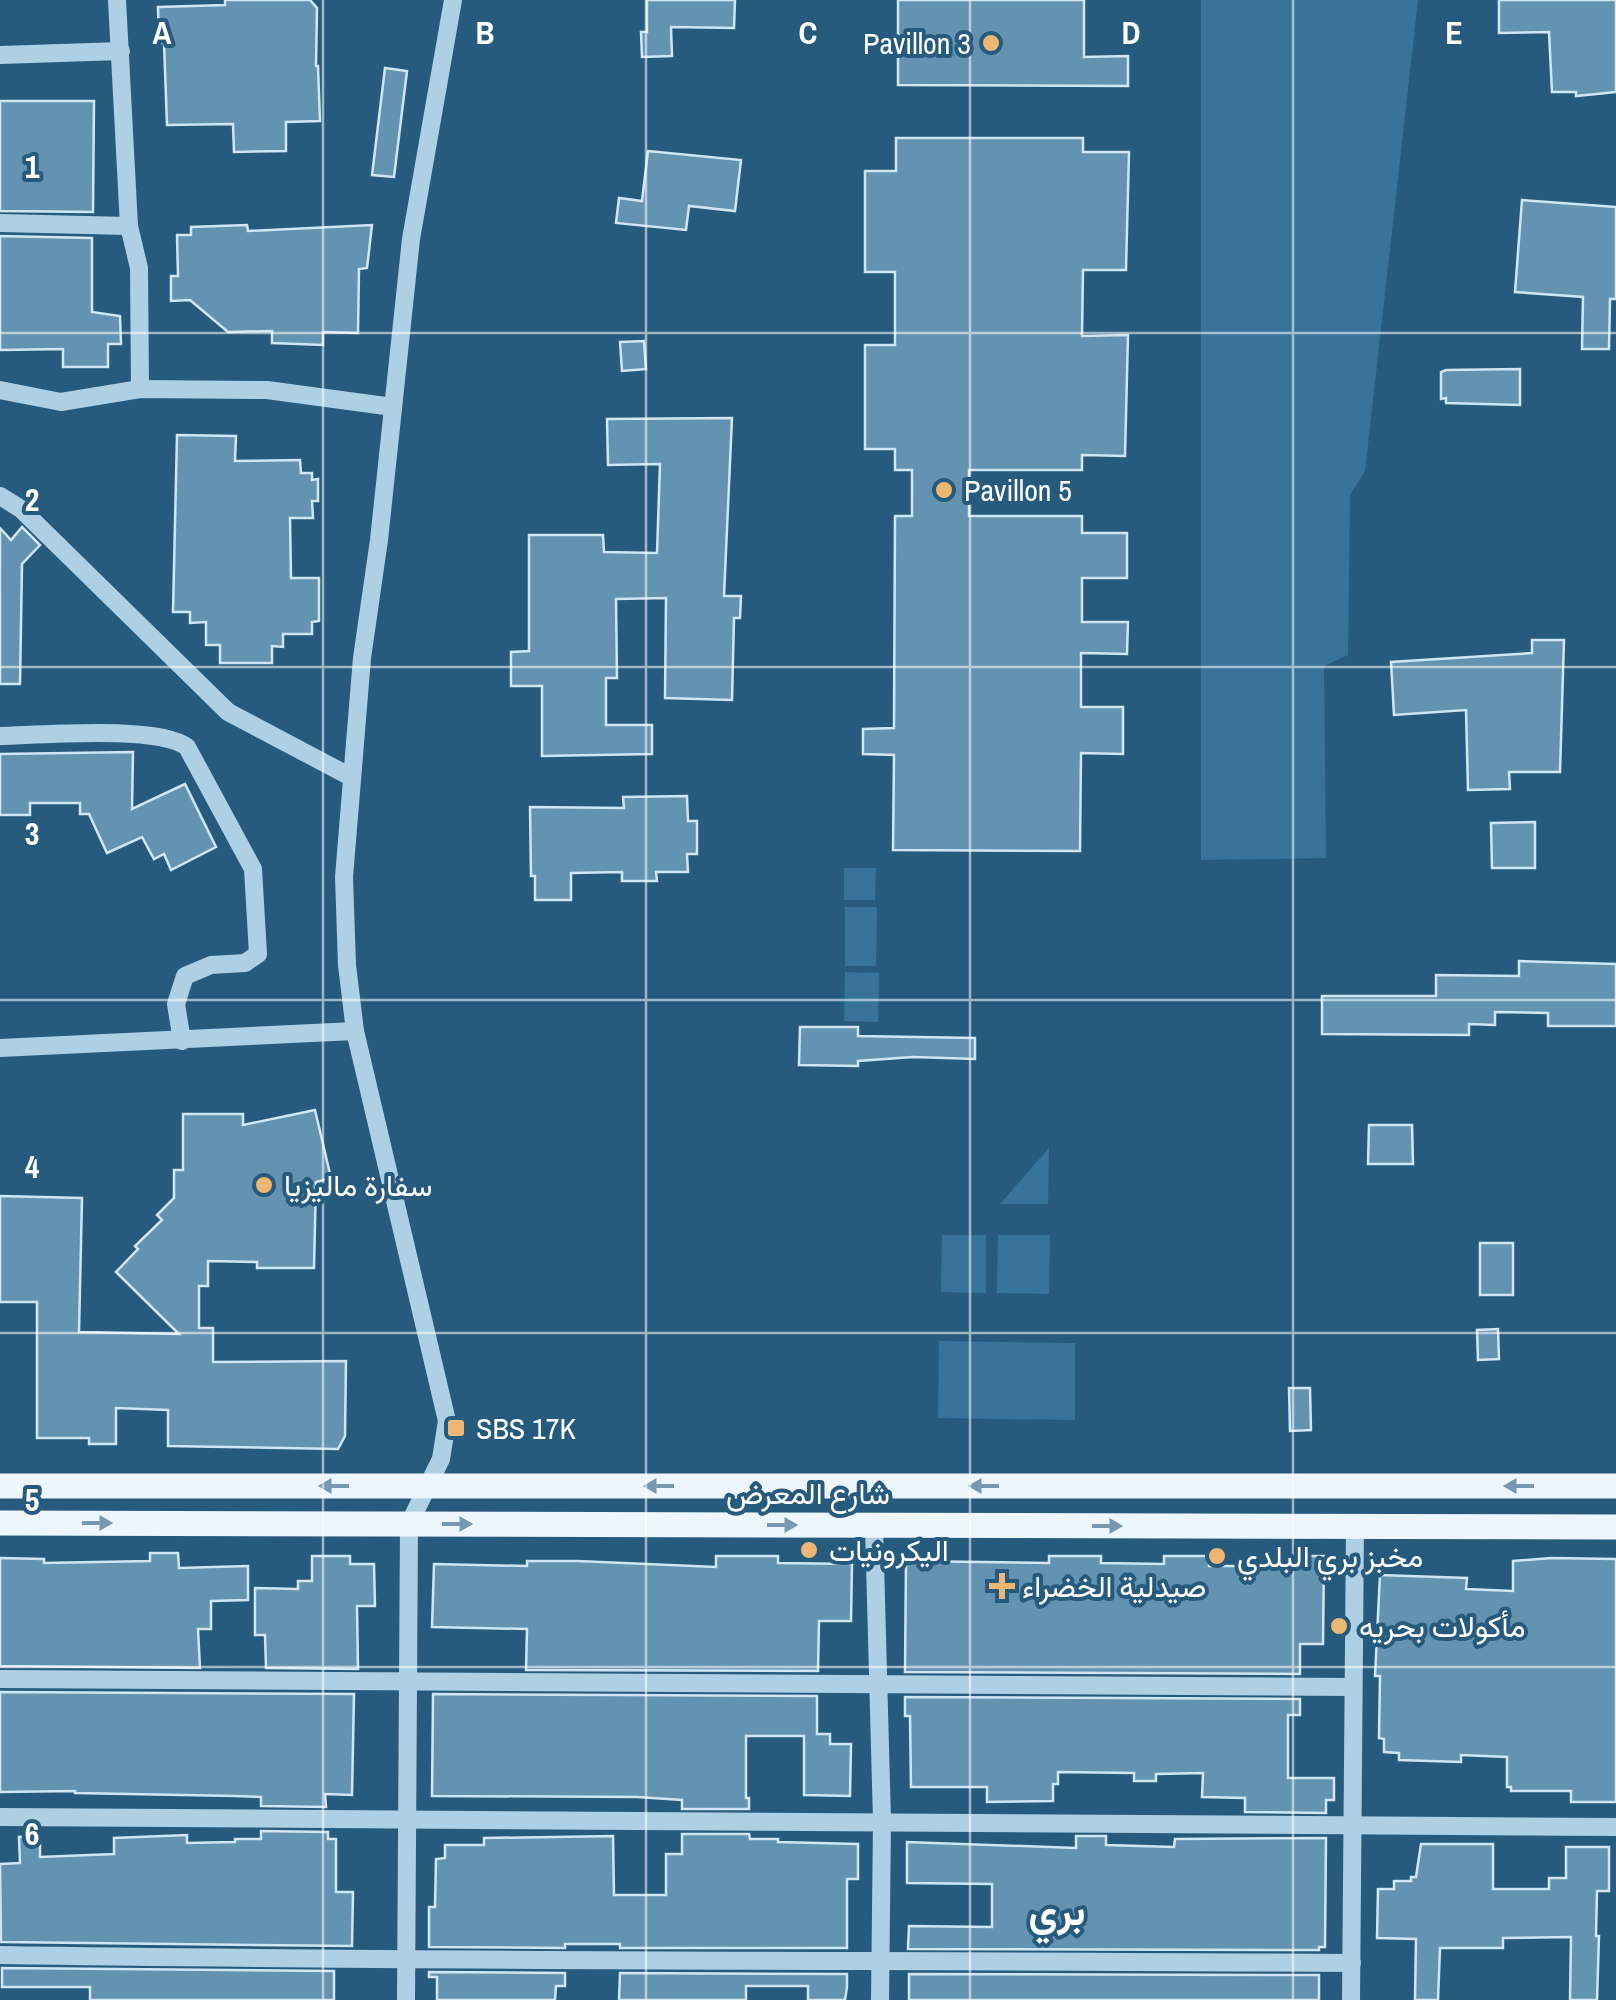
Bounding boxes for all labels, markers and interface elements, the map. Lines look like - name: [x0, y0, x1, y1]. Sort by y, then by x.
- text: A: [153, 11, 172, 54]
- text: B: [476, 11, 494, 54]
- text: C: [799, 11, 817, 54]
- text: D: [1122, 11, 1140, 54]
- text: E: [1445, 11, 1463, 54]
- place label: Pavillon 3: [863, 23, 971, 63]
- marker: Pavillon 3: [980, 32, 1002, 54]
- text: 1: [25, 145, 40, 188]
- place label: Pavillon 5: [964, 470, 1072, 510]
- text: 2: [25, 478, 39, 521]
- marker: Pavillon 5: [933, 479, 955, 501]
- text: 3: [25, 812, 39, 855]
- text: 4: [25, 1145, 40, 1188]
- place label: سفارة ماليزيا: [284, 1165, 432, 1205]
- marker: سفارة ماليزيا: [253, 1174, 275, 1196]
- place label: SBS 17K: [476, 1408, 576, 1448]
- marker: SBS 17K: [445, 1417, 467, 1439]
- street label: شارع المعرض: [726, 1473, 890, 1514]
- text: 5: [25, 1478, 39, 1521]
- one-way arrow: [317, 1478, 349, 1494]
- one-way arrow: [642, 1478, 674, 1494]
- one-way arrow: [967, 1478, 999, 1494]
- one-way arrow: [1502, 1478, 1534, 1494]
- one-way arrow: [82, 1516, 114, 1532]
- one-way arrow: [442, 1516, 474, 1532]
- one-way arrow: [767, 1517, 799, 1533]
- one-way arrow: [1092, 1518, 1124, 1534]
- place label: اليكرونيات: [829, 1530, 949, 1570]
- place label: مخبز بري البلدي: [1237, 1536, 1423, 1581]
- marker: اليكرونيات: [798, 1539, 820, 1561]
- marker: مخبز بري البلدي: [1206, 1545, 1228, 1567]
- place label: صيدلية الخضراء: [1022, 1566, 1206, 1606]
- marker: صيدلية الخضراء: [991, 1575, 1013, 1597]
- place label: مأكولات بحريه: [1359, 1606, 1525, 1646]
- marker: مأكولات بحريه: [1328, 1615, 1350, 1637]
- text: 6: [25, 1812, 39, 1855]
- district label: بري: [1029, 1884, 1085, 1944]

